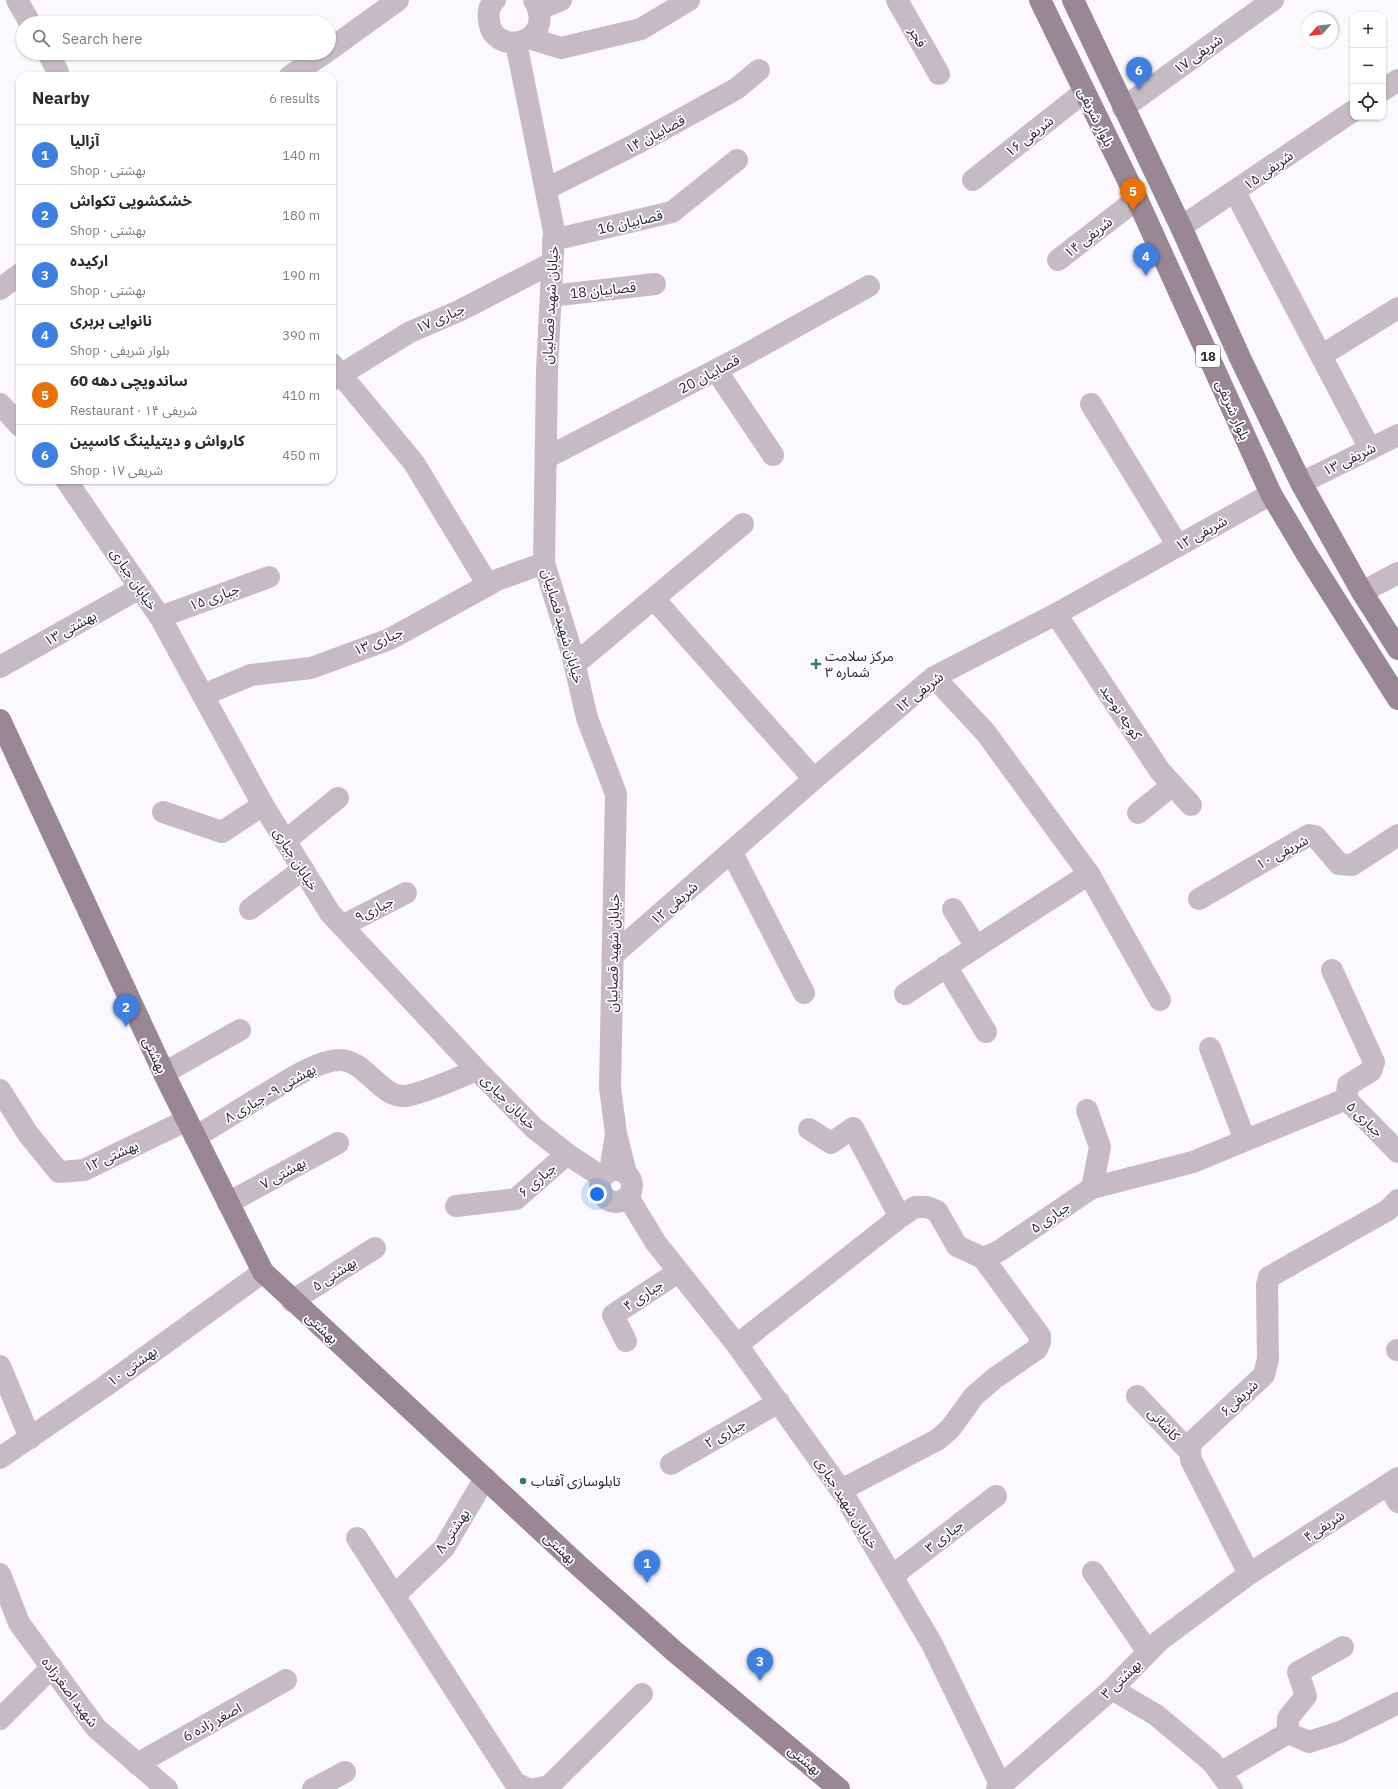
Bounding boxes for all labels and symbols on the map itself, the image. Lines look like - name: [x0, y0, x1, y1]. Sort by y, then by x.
- north arrow: [1302, 12, 1338, 48]
- street label: فجر: [905, 23, 931, 50]
- street label: شریفی ۱۷: [1170, 30, 1226, 78]
- pin: 6: [1126, 57, 1152, 90]
- street label: بلوار شریفی: [1074, 84, 1118, 150]
- street label: قصابیان ۱۴: [622, 111, 688, 157]
- street label: شریفی ۱۶: [1001, 111, 1057, 161]
- street label: شریفی ۱۵: [1240, 146, 1296, 194]
- pin: 5: [1120, 178, 1146, 211]
- street label: قصابیان 16: [596, 206, 664, 238]
- street label: شریفی ۱۴: [1060, 212, 1116, 262]
- pin: 4: [1133, 243, 1159, 276]
- street label: خیابان شهید قصابیان: [538, 245, 562, 365]
- street label: قصابیان 18: [569, 278, 637, 302]
- street label: جباری ۱۷: [412, 299, 468, 337]
- road number: 18: [1196, 345, 1220, 367]
- street label: قصابیان 20: [675, 350, 743, 398]
- street label: بلوار شریفی: [1212, 377, 1254, 443]
- street label: شریفی ۱۳: [1320, 438, 1379, 480]
- street label: شریفی ۱۲: [1172, 511, 1230, 555]
- street label: خیابان جباری: [107, 544, 161, 614]
- street label: خیابان شهید قصابیان: [538, 567, 588, 685]
- street label: جباری ۱۵: [186, 580, 242, 614]
- street label: بهشتی ۱۳: [40, 606, 100, 650]
- street label: جباری ۱۳: [350, 623, 406, 659]
- place label: مرکز سلامت شماره ۳: [825, 647, 894, 681]
- marker: مرکز سلامت شماره ۳: [810, 658, 822, 670]
- street label: شریفی ۱۲: [891, 667, 947, 717]
- street label: کوچه توحید: [1095, 681, 1146, 744]
- street label: خیابان جباری: [270, 824, 322, 894]
- street label: شریفی ۱۰: [1253, 831, 1311, 873]
- street label: شریفی ۱۲: [647, 878, 701, 928]
- street label: جباری۹: [352, 892, 396, 926]
- street label: خیابان شهید قصابیان: [603, 894, 623, 1012]
- pin: 2: [113, 994, 139, 1027]
- street label: بهشتی: [139, 1034, 171, 1076]
- street label: بهشتی ۹- جباری ۸: [221, 1059, 319, 1126]
- street label: خیابان جباری: [477, 1070, 541, 1134]
- street label: جباری ۵: [1343, 1097, 1387, 1141]
- street label: بهشتی ۱۲: [81, 1136, 141, 1176]
- street label: بهشتی ۷: [257, 1153, 309, 1193]
- street label: جباری ۶: [514, 1159, 560, 1201]
- your location: [587, 1184, 607, 1204]
- street label: جباری ۵: [1027, 1197, 1073, 1237]
- street label: بهشتی ۵: [308, 1253, 360, 1295]
- street label: جباری ۴: [620, 1275, 666, 1315]
- street label: بهشتی: [302, 1308, 342, 1348]
- street label: بهشتی ۱۰: [103, 1342, 161, 1390]
- street label: شریفی۶: [1216, 1376, 1262, 1420]
- street label: کاشانی: [1144, 1404, 1184, 1445]
- street label: جباری ۲: [701, 1414, 749, 1452]
- street label: خیابان شهید جباری: [811, 1454, 883, 1552]
- place label: تابلوسازی آفتاب: [531, 1472, 621, 1490]
- marker: تابلوسازی آفتاب: [518, 1476, 528, 1486]
- street label: بهشتی ۸: [431, 1505, 473, 1557]
- street label: شریفی۴: [1300, 1506, 1348, 1546]
- street label: جباری ۳: [921, 1515, 967, 1557]
- street label: بهشتی: [540, 1528, 580, 1568]
- pin: 1: [634, 1550, 660, 1583]
- pin: 3: [747, 1648, 773, 1681]
- street label: شهید اصغرزاده: [38, 1653, 102, 1731]
- street label: بهشتی ۳: [1097, 1655, 1145, 1703]
- street label: اصغر زاده 6: [180, 1699, 244, 1745]
- street label: بهشتی: [785, 1741, 826, 1779]

